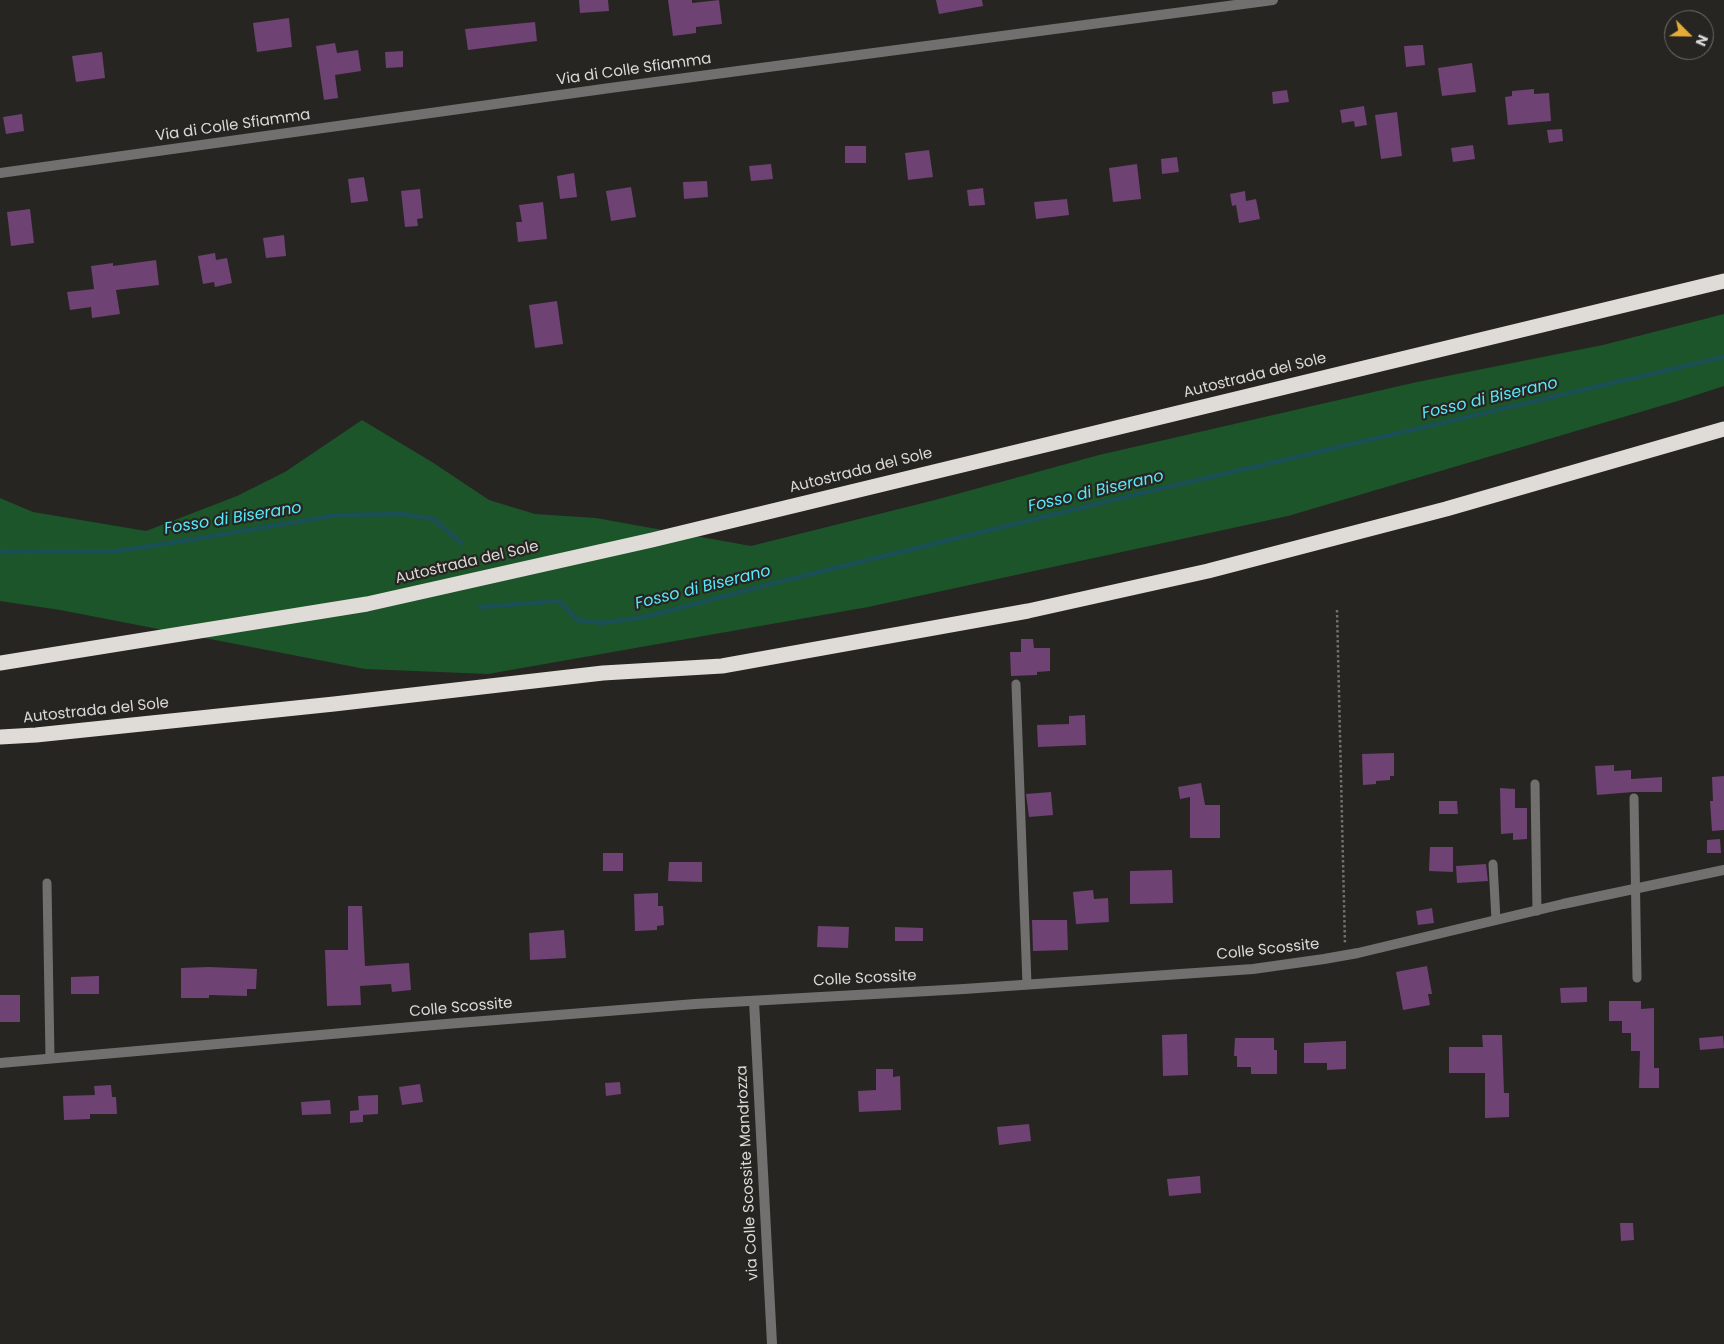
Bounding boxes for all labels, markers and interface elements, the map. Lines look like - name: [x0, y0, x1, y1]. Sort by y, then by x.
- north arrow: [1664, 10, 1714, 60]
- text: N: [1691, 32, 1713, 49]
- street label: Via di Colle Sfiamma: [555, 50, 713, 90]
- street label: Via di Colle Sfiamma: [154, 106, 312, 146]
- street label: Autostrada del Sole: [1182, 350, 1328, 402]
- water label: Fosso di Biserano: [1420, 374, 1560, 424]
- street label: Autostrada del Sole: [788, 445, 934, 497]
- water label: Fosso di Biserano: [1026, 467, 1166, 517]
- water label: Fosso di Biserano: [163, 499, 303, 539]
- street label: Autostrada del Sole: [394, 538, 540, 588]
- water label: Fosso di Biserano: [633, 562, 773, 614]
- street label: Autostrada del Sole: [22, 694, 170, 728]
- street label: Colle Scossite: [1216, 936, 1320, 964]
- street label: Colle Scossite: [813, 967, 917, 991]
- street label: Colle Scossite: [409, 995, 513, 1021]
- street label: via Colle Scossite Mandrozza: [733, 1065, 763, 1281]

